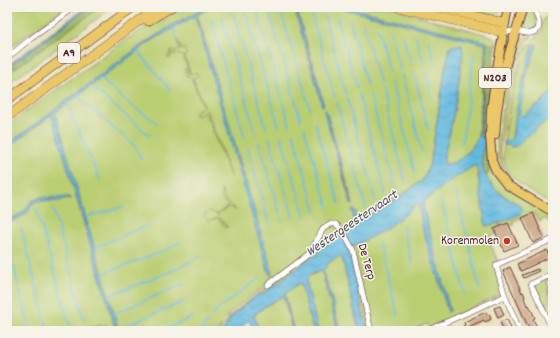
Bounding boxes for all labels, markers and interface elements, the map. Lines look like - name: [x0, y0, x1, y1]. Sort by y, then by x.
- road number: A9: [58, 43, 80, 63]
- road number: N203: [479, 68, 511, 88]
- water label: Westergeestervaart: [302, 185, 403, 262]
- place label: Korenmolen: [441, 232, 499, 251]
- marker: Korenmolen: [502, 236, 512, 246]
- street label: De Terp: [352, 242, 380, 282]

